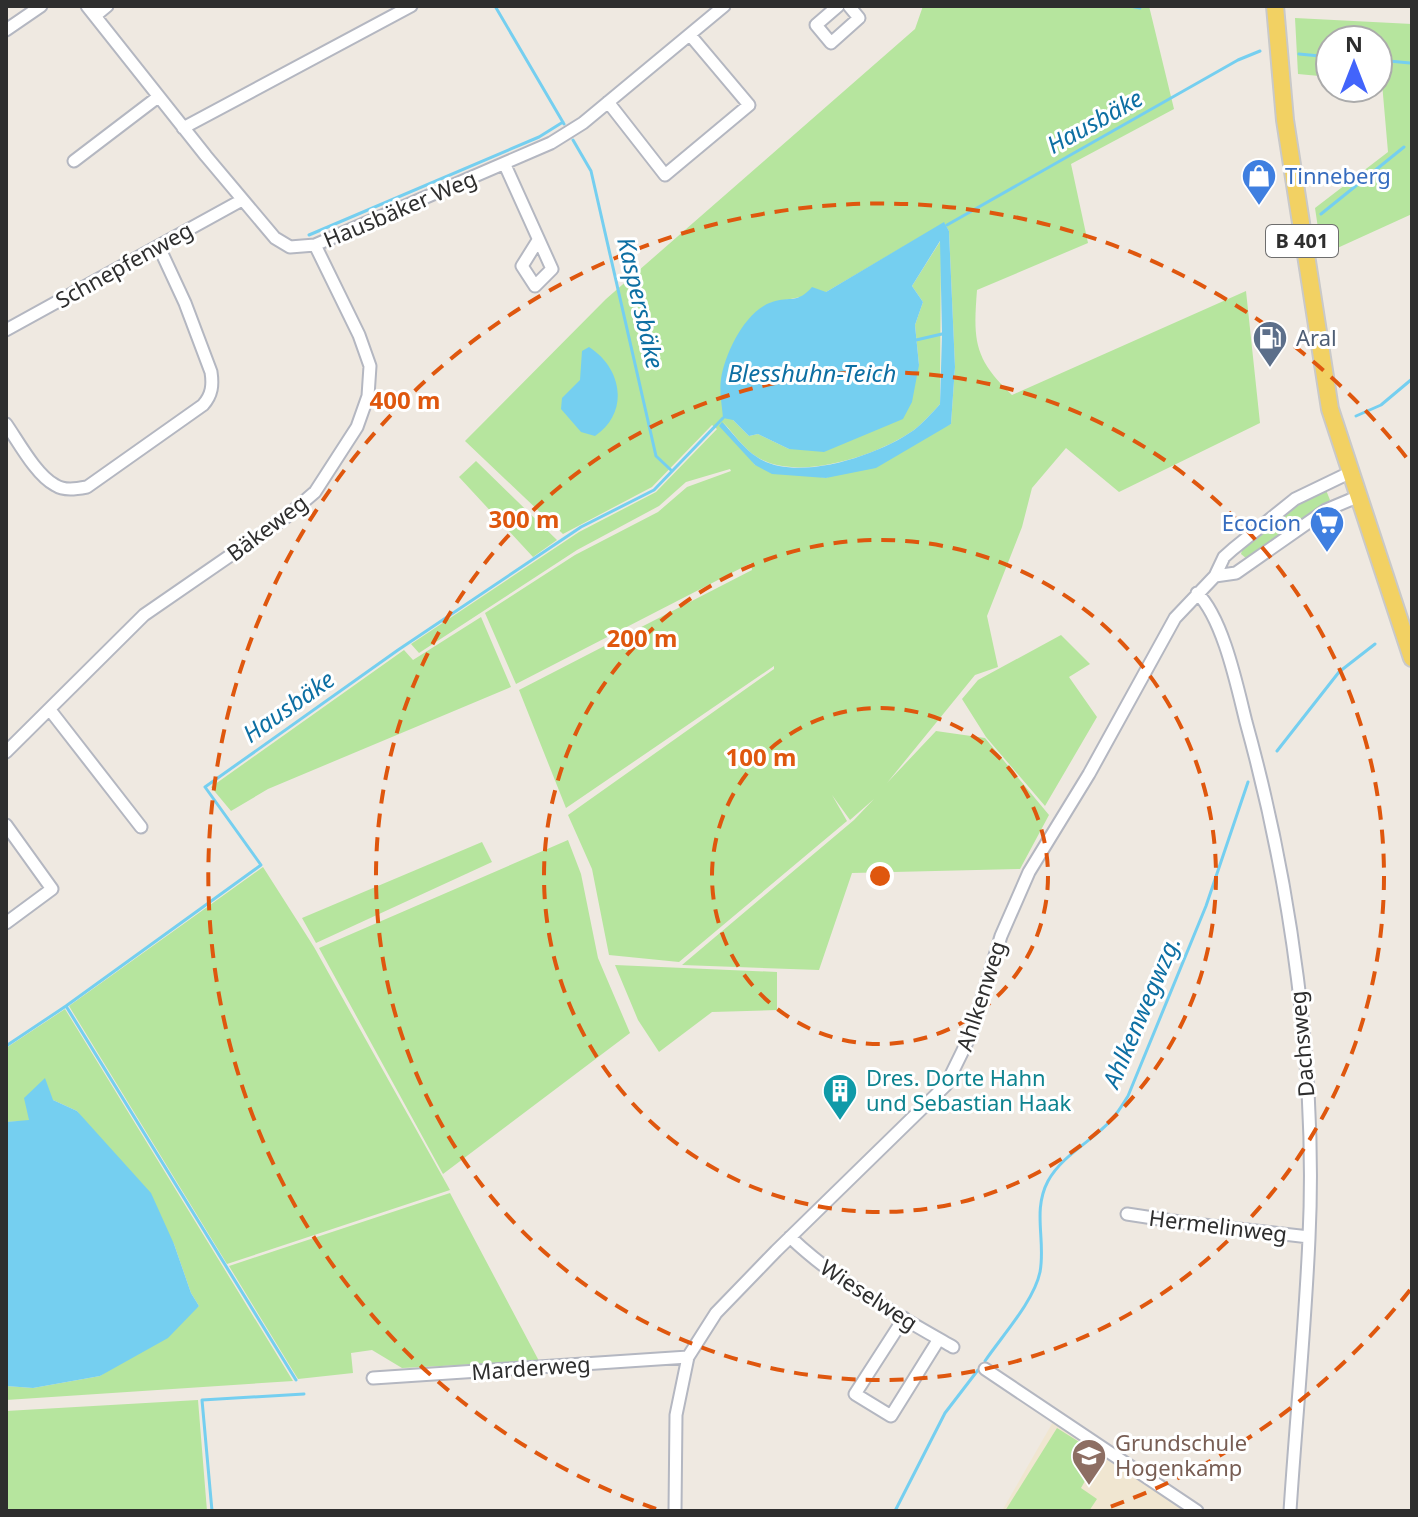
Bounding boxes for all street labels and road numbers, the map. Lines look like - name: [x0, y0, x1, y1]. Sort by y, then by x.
- street label: Hausbäker Weg: [318, 162, 481, 254]
- street label: Schnepfenweg: [50, 214, 198, 314]
- road number: B 401: [1266, 225, 1338, 257]
- street label: Bäkeweg: [220, 487, 313, 567]
- street label: Ahlkenweg: [948, 937, 1012, 1055]
- street label: Dachsweg: [1281, 990, 1321, 1098]
- street label: Hermelinweg: [1147, 1202, 1289, 1248]
- street label: Wieselweg: [815, 1252, 924, 1337]
- street label: Marderweg: [470, 1348, 591, 1386]

